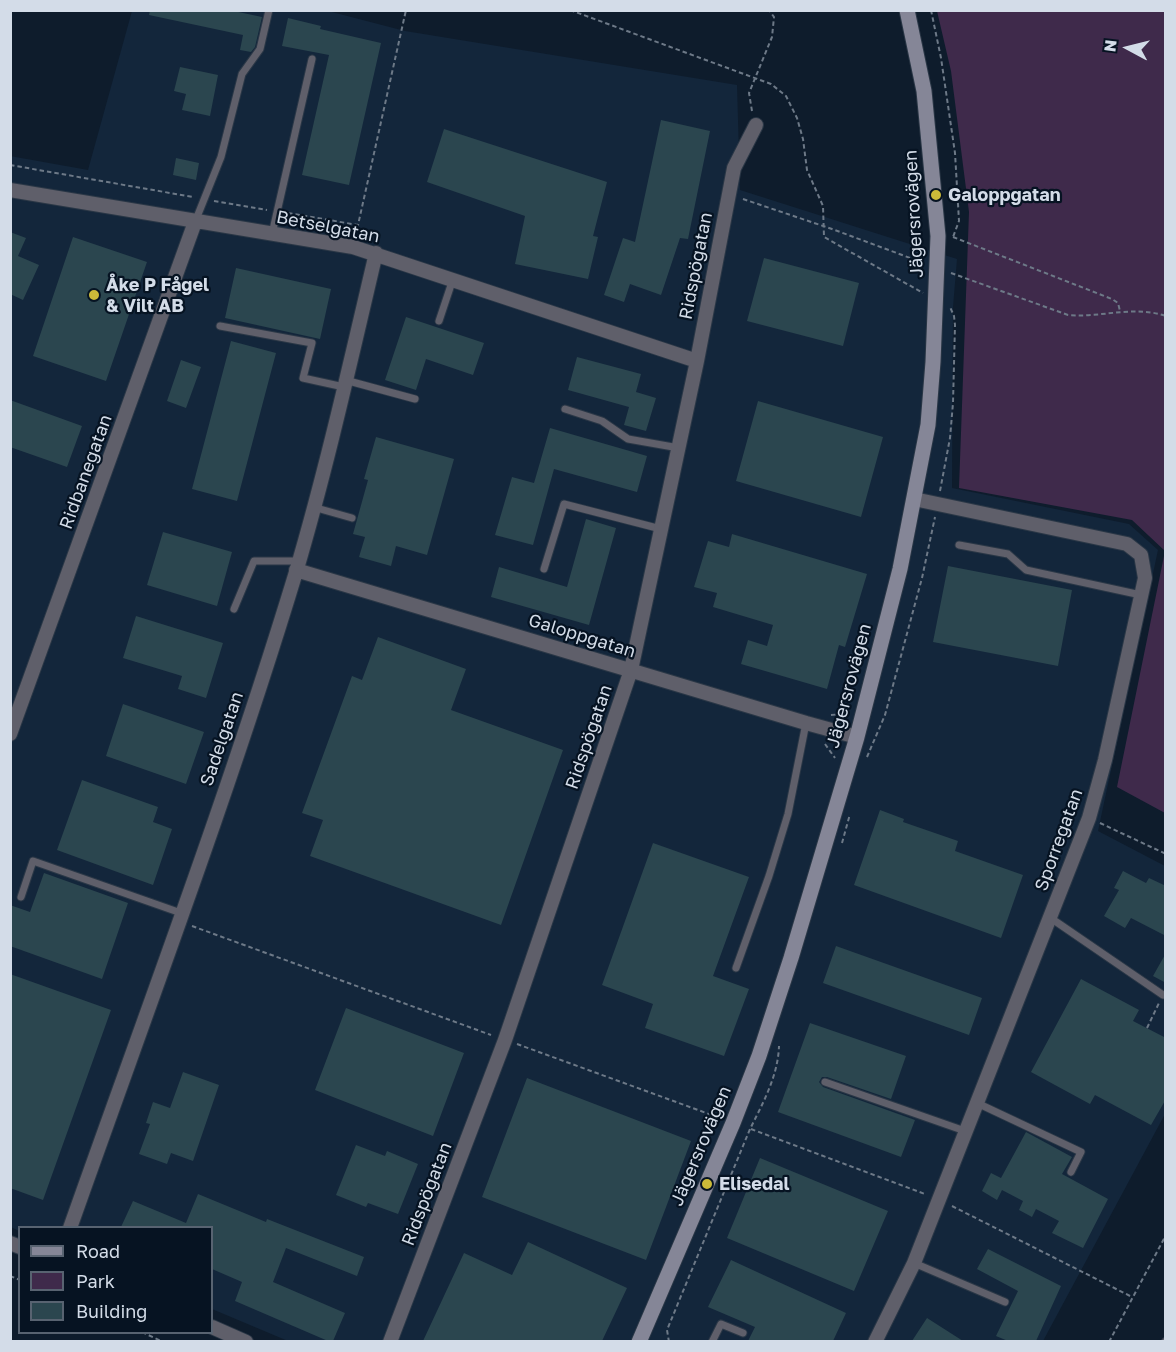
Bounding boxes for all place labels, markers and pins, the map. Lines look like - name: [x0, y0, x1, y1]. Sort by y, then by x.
- place label: Galoppgatan: [948, 184, 1061, 206]
- marker: Galoppgatan: [929, 188, 943, 202]
- place label: Åke P Fågel & Vilt AB: [106, 274, 209, 316]
- marker: Åke P Fågel & Vilt AB: [87, 288, 101, 302]
- place label: Elisedal: [719, 1173, 789, 1195]
- marker: Elisedal: [700, 1177, 714, 1191]

